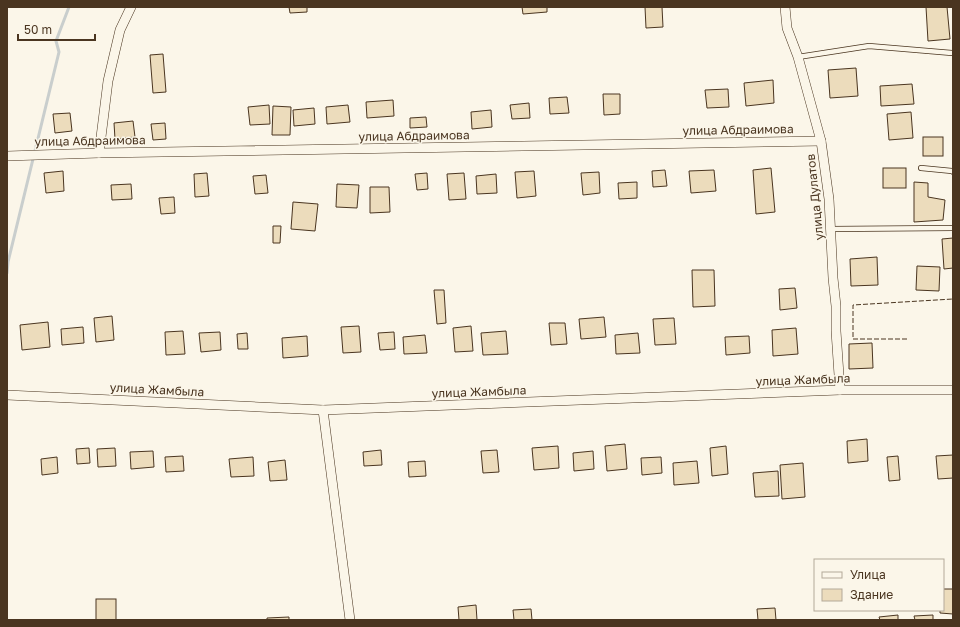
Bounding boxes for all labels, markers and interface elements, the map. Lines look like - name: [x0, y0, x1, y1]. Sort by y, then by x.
- scale bar: [18, 16, 95, 42]
- text: 50 m: [24, 22, 52, 37]
- street label: улица Абдраимова: [682, 121, 794, 138]
- street label: улица Абдраимова: [358, 127, 470, 144]
- street label: улица Абдраимова: [34, 132, 146, 149]
- street label: улица Дулатов: [802, 153, 826, 241]
- street label: улица Жамбыла: [755, 370, 851, 389]
- street label: улица Жамбыла: [109, 380, 205, 399]
- street label: улица Жамбыла: [431, 382, 527, 401]
- legend: [814, 559, 944, 611]
- text: Улица: [850, 567, 886, 582]
- text: Здание: [850, 587, 893, 602]

